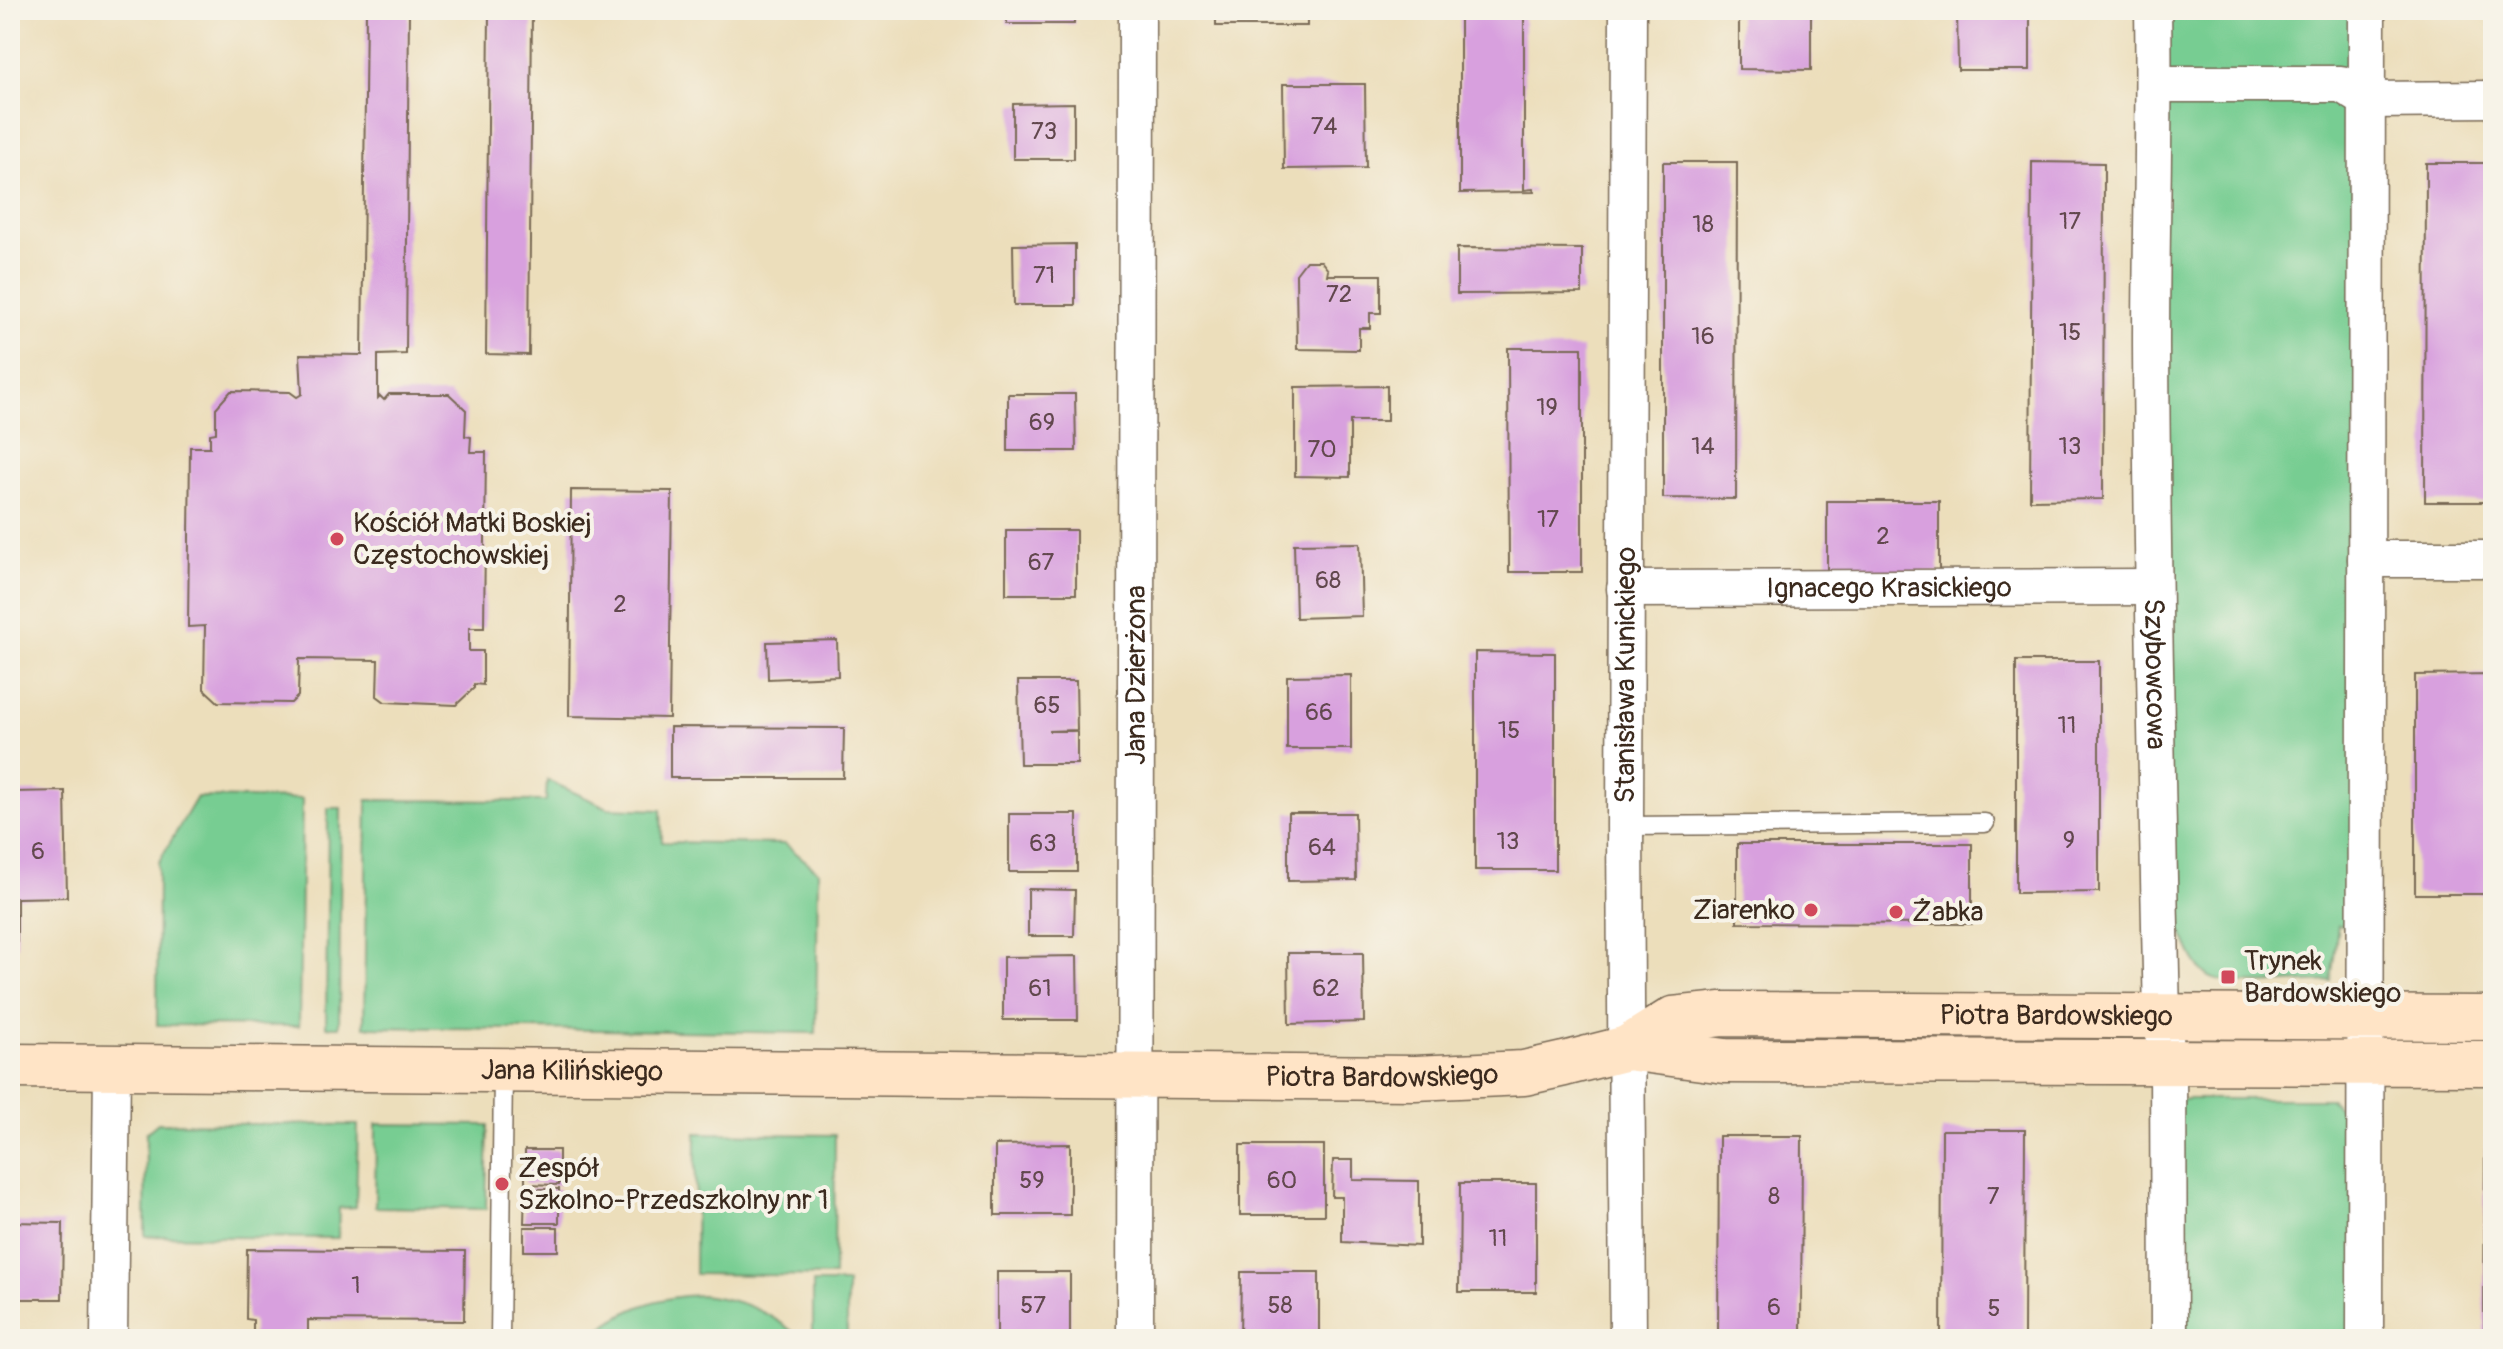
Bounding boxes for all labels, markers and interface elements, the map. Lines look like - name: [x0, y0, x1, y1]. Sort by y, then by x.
- house number: 74: [1311, 112, 1337, 141]
- house number: 73: [1031, 117, 1057, 146]
- house number: 17: [2059, 207, 2081, 236]
- house number: 18: [1692, 210, 1714, 239]
- house number: 71: [1033, 261, 1055, 290]
- house number: 72: [1326, 280, 1352, 309]
- house number: 15: [2059, 318, 2081, 347]
- house number: 16: [1691, 322, 1715, 351]
- house number: 19: [1536, 393, 1558, 422]
- house number: 69: [1029, 408, 1055, 437]
- house number: 14: [1691, 432, 1715, 461]
- house number: 13: [2059, 432, 2081, 461]
- house number: 70: [1307, 435, 1337, 464]
- house number: 17: [1537, 505, 1559, 534]
- place label: Kościół Matki Boskiej Częstochowskiej: [353, 506, 592, 573]
- house number: 2: [1876, 522, 1890, 551]
- marker: Kościół Matki Boskiej Częstochowskiej: [328, 530, 346, 548]
- street label: Stanisława Kunickiego: [1608, 547, 1644, 803]
- house number: 67: [1028, 548, 1055, 577]
- house number: 68: [1315, 566, 1341, 595]
- street label: Ignacego Krasickiego: [1766, 570, 2012, 606]
- street label: Jana Dzierżona: [1118, 585, 1154, 765]
- house number: 2: [613, 590, 627, 619]
- street label: Szybowcowa: [2136, 598, 2174, 750]
- house number: 65: [1034, 691, 1060, 720]
- house number: 66: [1305, 698, 1333, 727]
- house number: 11: [2058, 711, 2076, 740]
- house number: 15: [1498, 716, 1520, 745]
- house number: 9: [2063, 826, 2075, 855]
- house number: 13: [1497, 827, 1519, 856]
- house number: 63: [1029, 829, 1057, 858]
- house number: 64: [1308, 833, 1336, 862]
- house number: 6: [31, 837, 45, 866]
- place label: Ziarenko: [1693, 893, 1795, 928]
- place label: Żabka: [1912, 895, 1983, 930]
- marker: Ziarenko: [1802, 901, 1820, 919]
- marker: Żabka: [1887, 903, 1905, 921]
- place label: Trynek Bardowskiego: [2244, 944, 2401, 1011]
- marker: Trynek Bardowskiego: [2219, 968, 2237, 986]
- house number: 61: [1028, 974, 1052, 1003]
- house number: 62: [1312, 974, 1340, 1003]
- street label: Piotra Bardowskiego: [1939, 998, 2173, 1034]
- street label: Jana Kilińskiego: [481, 1053, 663, 1089]
- street label: Piotra Bardowskiego: [1265, 1057, 1499, 1096]
- place label: Zespół Szkolno-Przedszkolny nr 1: [518, 1151, 829, 1218]
- house number: 59: [1019, 1166, 1045, 1195]
- house number: 60: [1267, 1166, 1297, 1195]
- marker: Zespół Szkolno-Przedszkolny nr 1: [493, 1175, 511, 1193]
- house number: 8: [1768, 1182, 1780, 1211]
- house number: 7: [1987, 1182, 2000, 1211]
- house number: 11: [1489, 1224, 1507, 1253]
- house number: 1: [351, 1271, 361, 1300]
- house number: 57: [1020, 1291, 1046, 1320]
- house number: 58: [1267, 1291, 1293, 1320]
- house number: 6: [1767, 1293, 1781, 1322]
- house number: 5: [1987, 1294, 2001, 1323]

